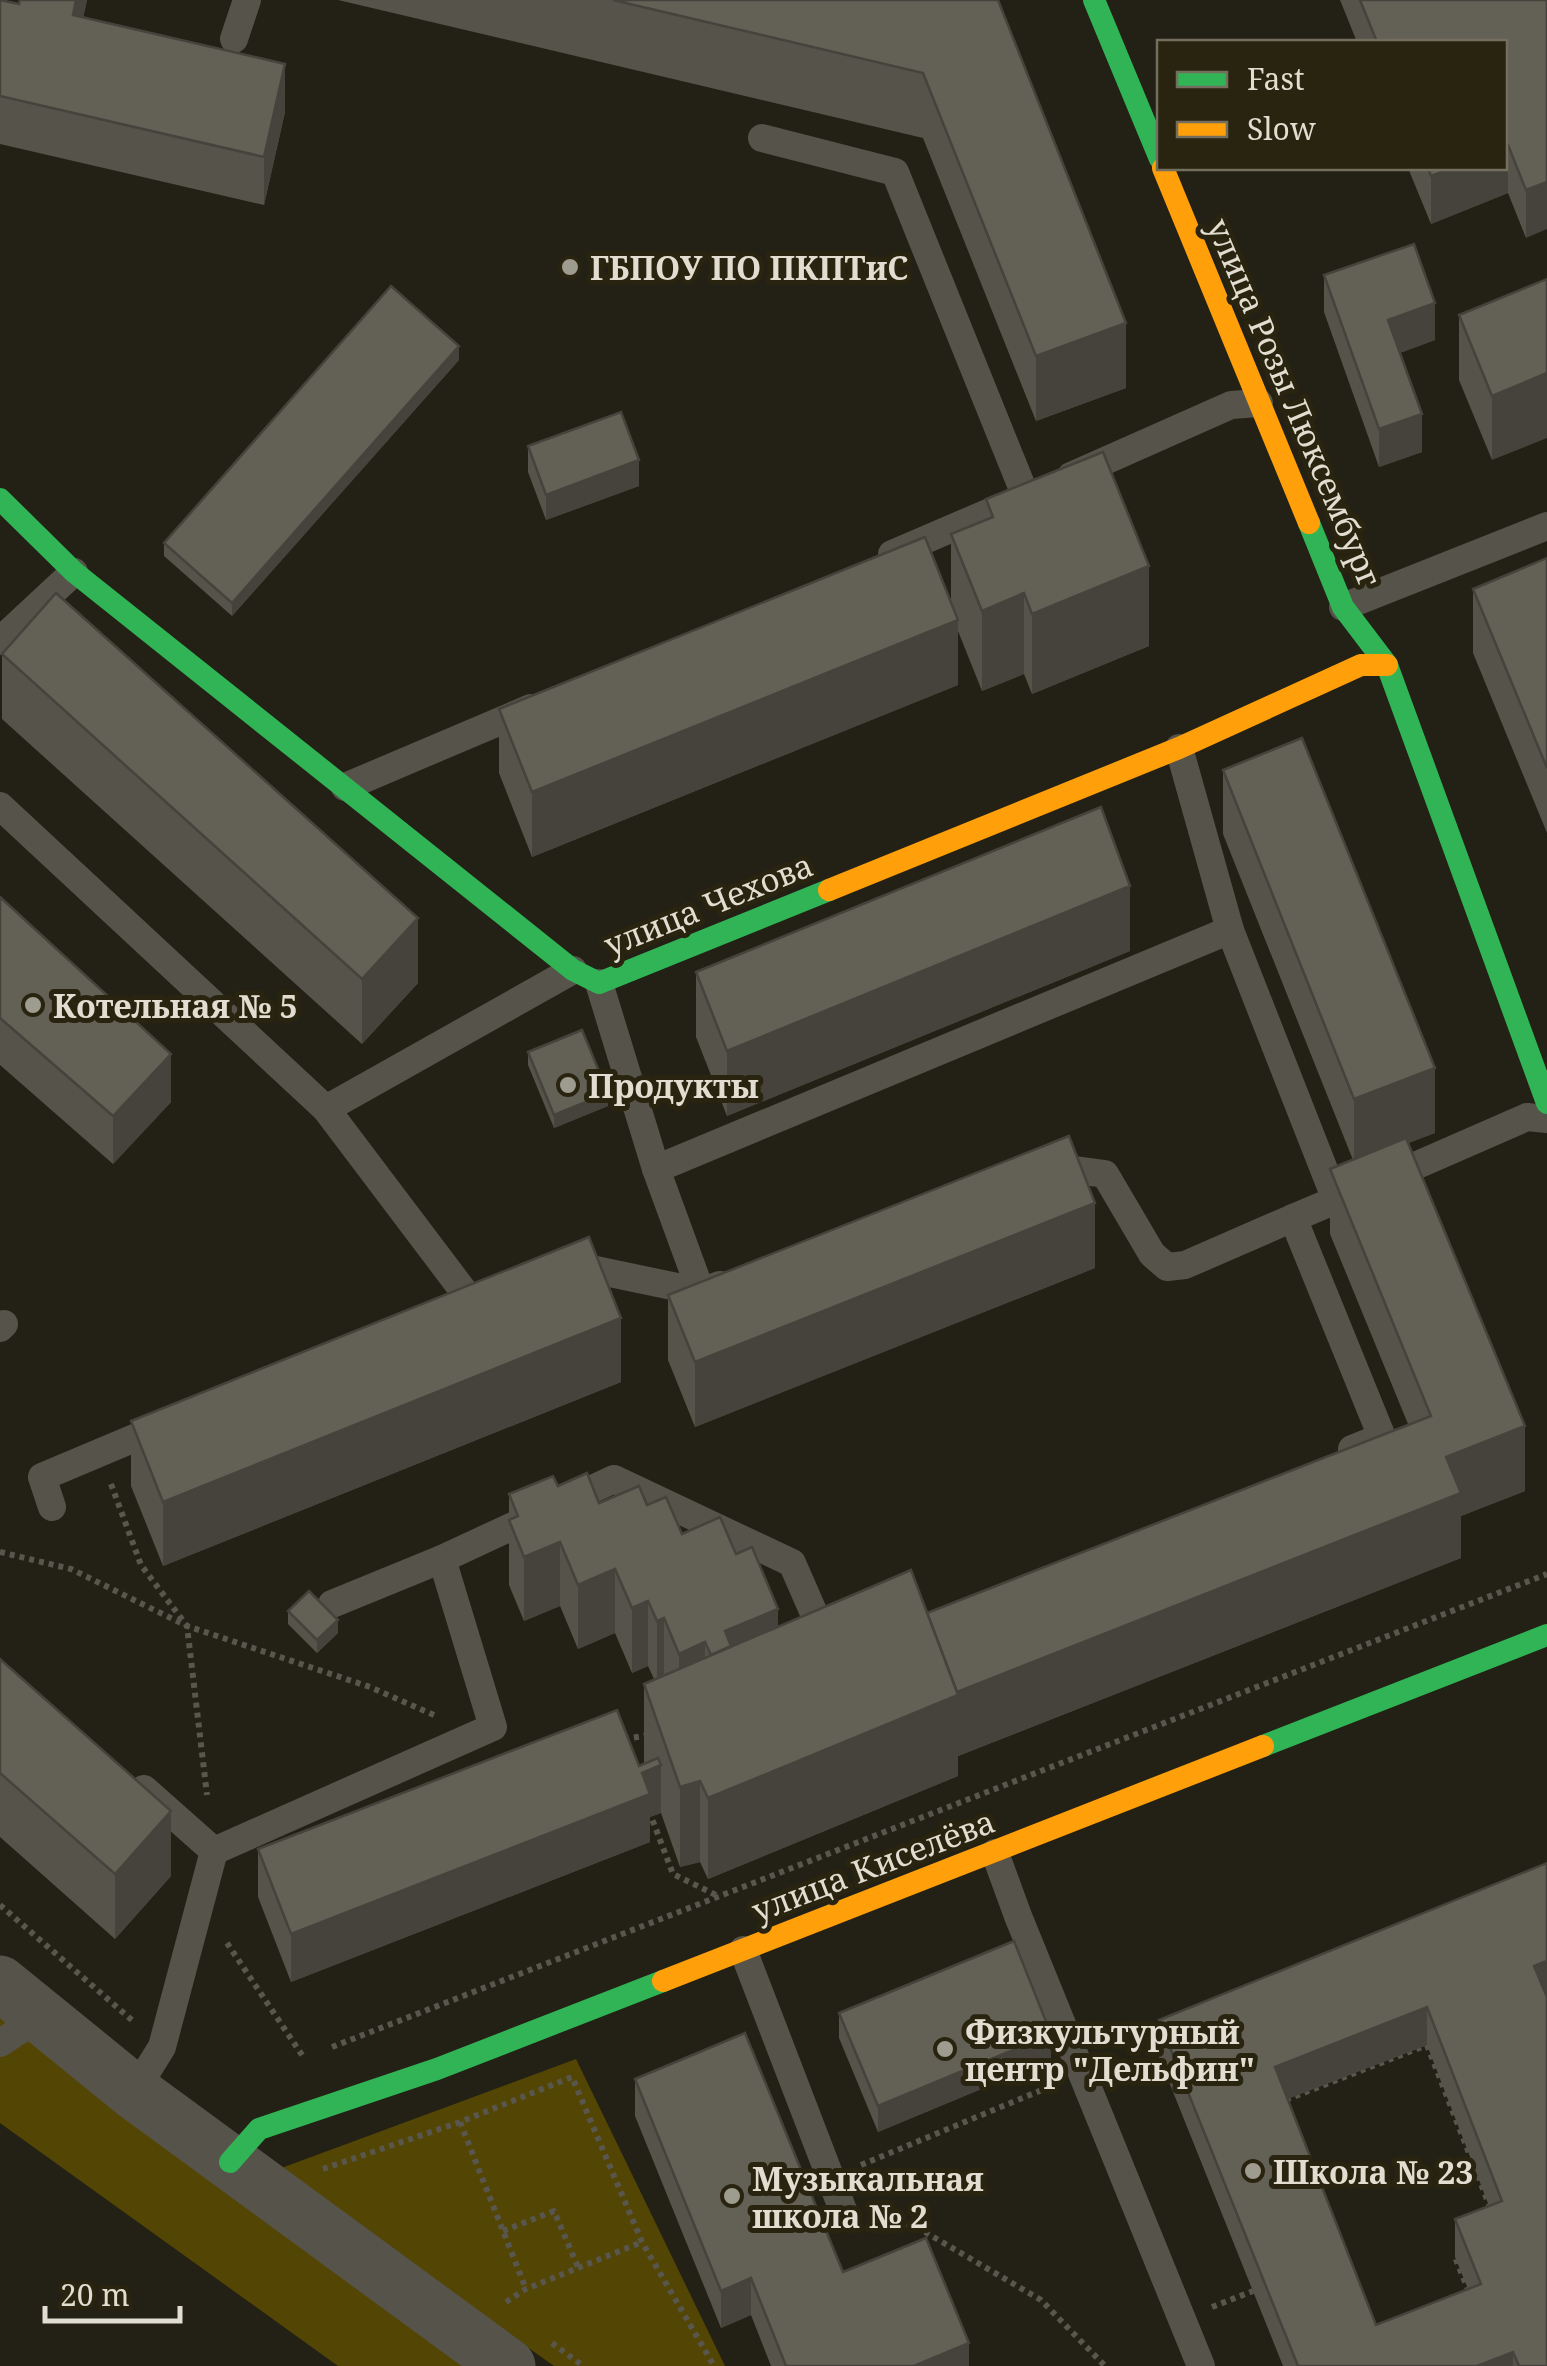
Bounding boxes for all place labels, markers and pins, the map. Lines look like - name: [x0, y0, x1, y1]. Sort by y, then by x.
- place label: ГБПОУ ПО ПКПТиС: [590, 246, 909, 289]
- marker: ГБПОУ ПО ПКПТиС: [559, 256, 581, 278]
- place label: Котельная № 5: [53, 984, 297, 1027]
- marker: Котельная № 5: [22, 994, 44, 1016]
- place label: Продукты: [588, 1064, 759, 1107]
- marker: Продукты: [557, 1074, 579, 1096]
- place label: Физкультурный центр "Дельфин": [965, 2010, 1255, 2090]
- marker: Физкультурный центр "Дельфин": [934, 2038, 956, 2060]
- place label: Школа № 23: [1273, 2150, 1473, 2193]
- place label: Музыкальная школа № 2: [752, 2157, 984, 2237]
- marker: Школа № 23: [1242, 2160, 1264, 2182]
- marker: Музыкальная школа № 2: [721, 2185, 743, 2207]

